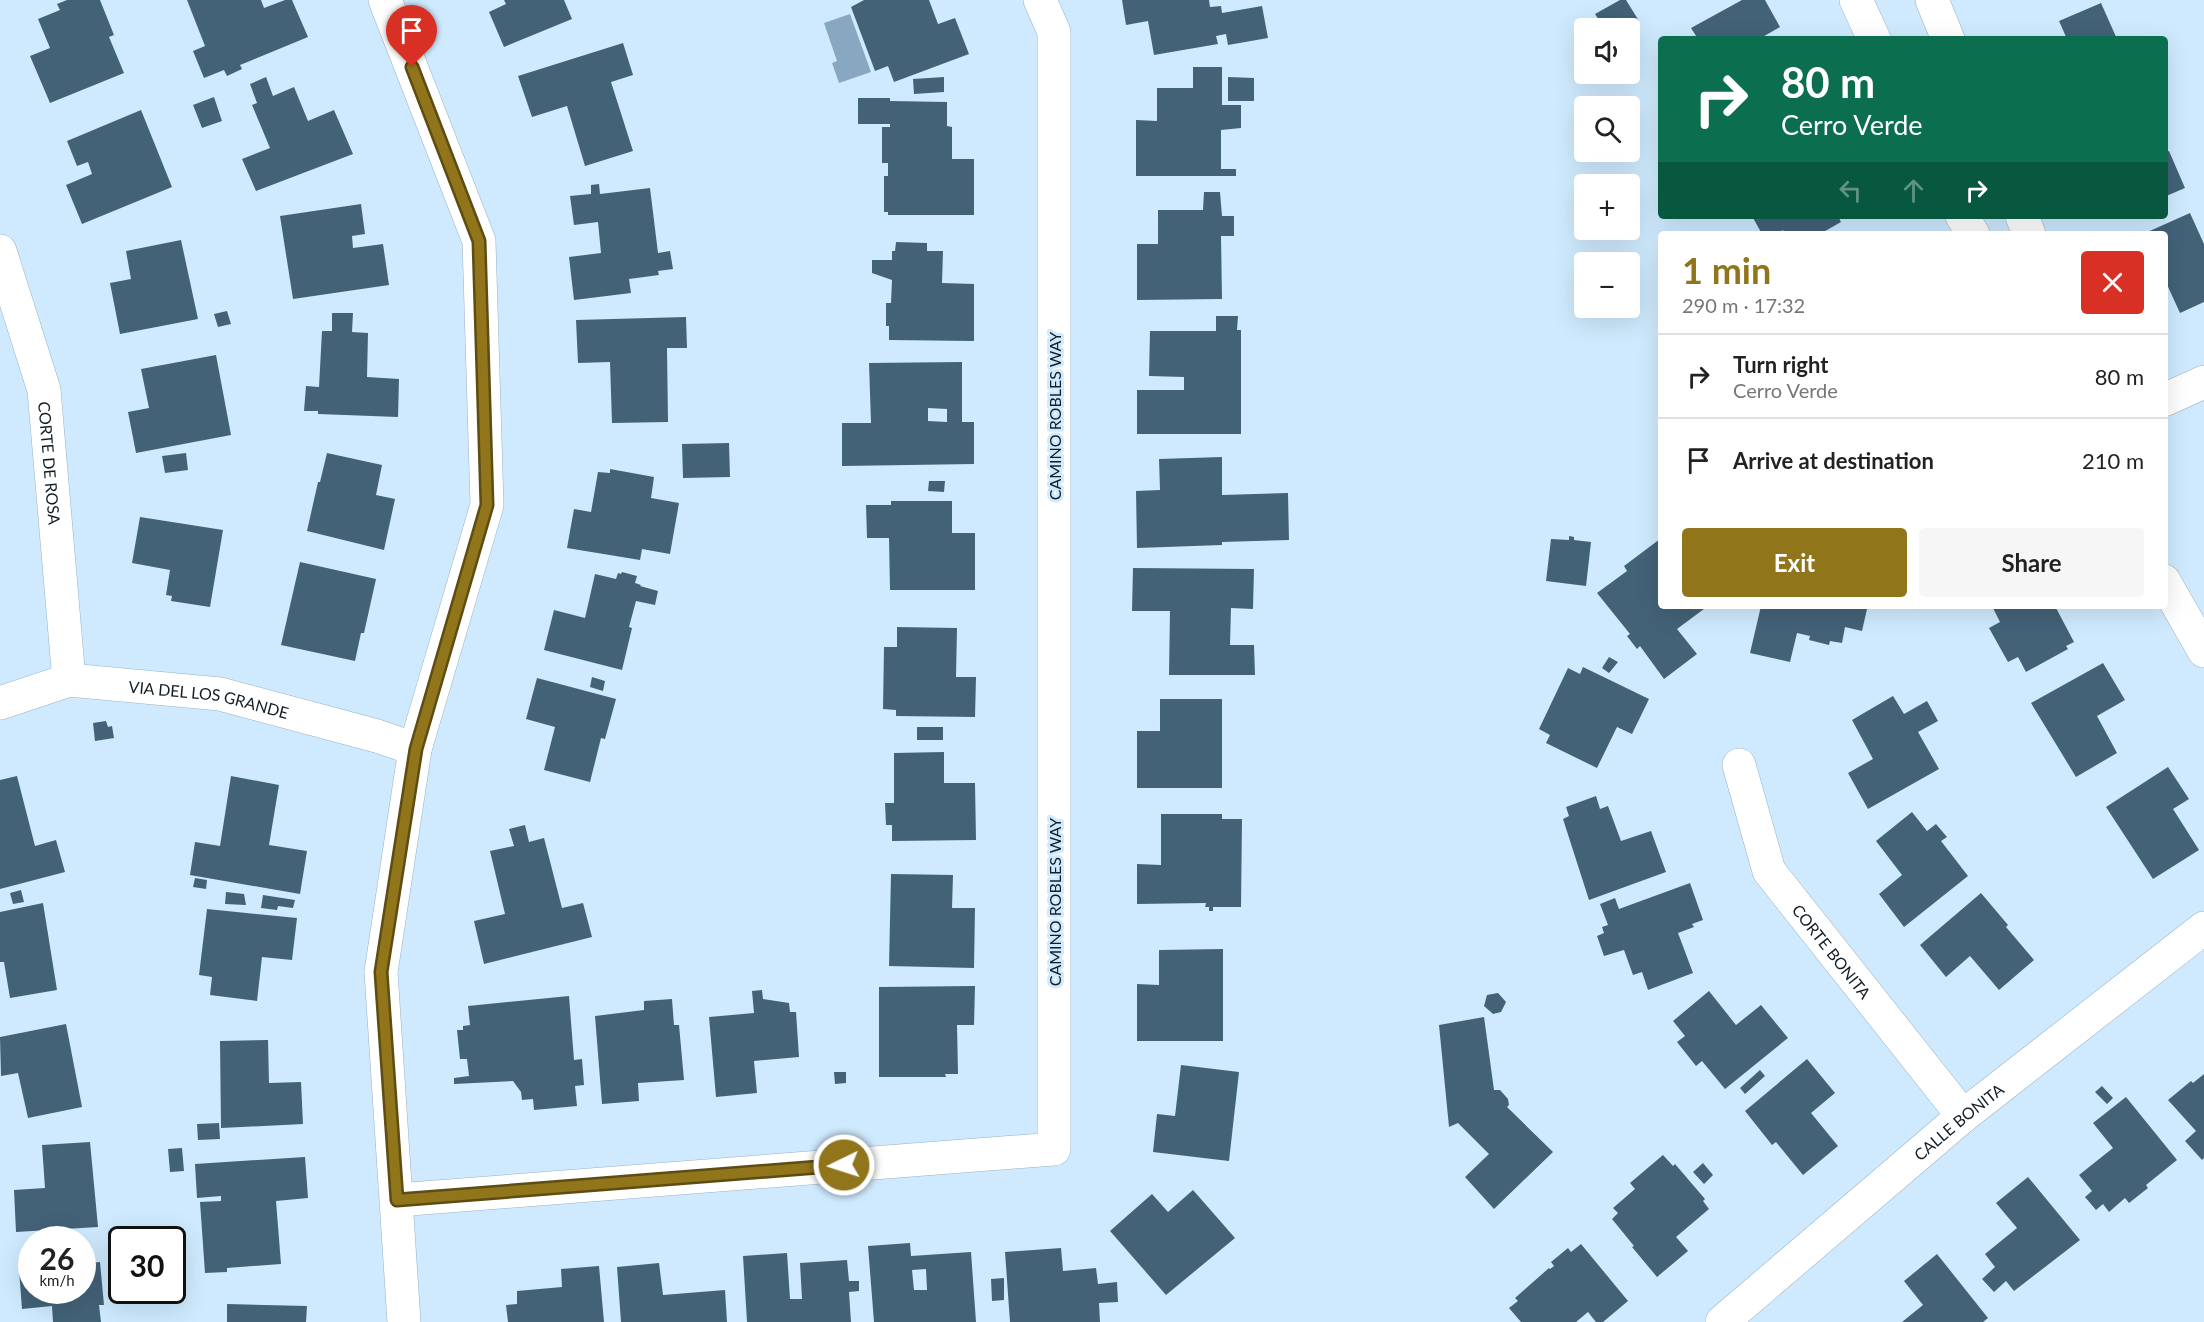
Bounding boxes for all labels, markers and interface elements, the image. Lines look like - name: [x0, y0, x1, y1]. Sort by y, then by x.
- pin: [386, 5, 437, 67]
- icon: arrive: [395, 14, 428, 47]
- map controls: [1574, 18, 1640, 318]
- button: sound: [1574, 18, 1640, 84]
- text: 80 m: [1781, 57, 1875, 107]
- icon: right: [1682, 60, 1760, 138]
- button: search: [1574, 96, 1640, 162]
- text: Cerro Verde: [1781, 108, 1923, 141]
- button: +: [1574, 174, 1640, 240]
- icon: left: [1834, 174, 1867, 207]
- icon: ahead: [1897, 174, 1930, 207]
- icon: right: [1960, 174, 1993, 207]
- text: 1 min: [1682, 248, 1771, 292]
- button: close: [2081, 251, 2144, 314]
- button: −: [1574, 252, 1640, 318]
- text: 290 m · 17:32: [1682, 293, 1805, 317]
- street label: CAMINO ROBLES WAY: [1045, 332, 1064, 500]
- text: Turn right: [1733, 351, 1828, 378]
- icon: right: [1682, 360, 1715, 393]
- text: 80 m: [2095, 363, 2144, 390]
- text: Cerro Verde: [1733, 378, 1838, 402]
- street label: CORTE DE ROSA: [36, 401, 65, 525]
- icon: arrive: [1682, 444, 1715, 477]
- text: Arrive at destination: [1733, 447, 1934, 474]
- text: 210 m: [2082, 447, 2144, 474]
- button: Exit: [1682, 528, 1907, 597]
- button: Share: [1919, 528, 2144, 597]
- street label: VIA DEL LOS GRANDE: [128, 676, 291, 721]
- street label: CAMINO ROBLES WAY: [1045, 818, 1064, 986]
- street label: CORTE BONITA: [1789, 900, 1875, 1002]
- street label: CALLE BONITA: [1910, 1079, 2007, 1164]
- position arrow: [812, 1133, 876, 1197]
- speed limit sign: 30: [108, 1226, 186, 1304]
- text: 26: [40, 1240, 74, 1276]
- text: km/h: [39, 1271, 75, 1289]

